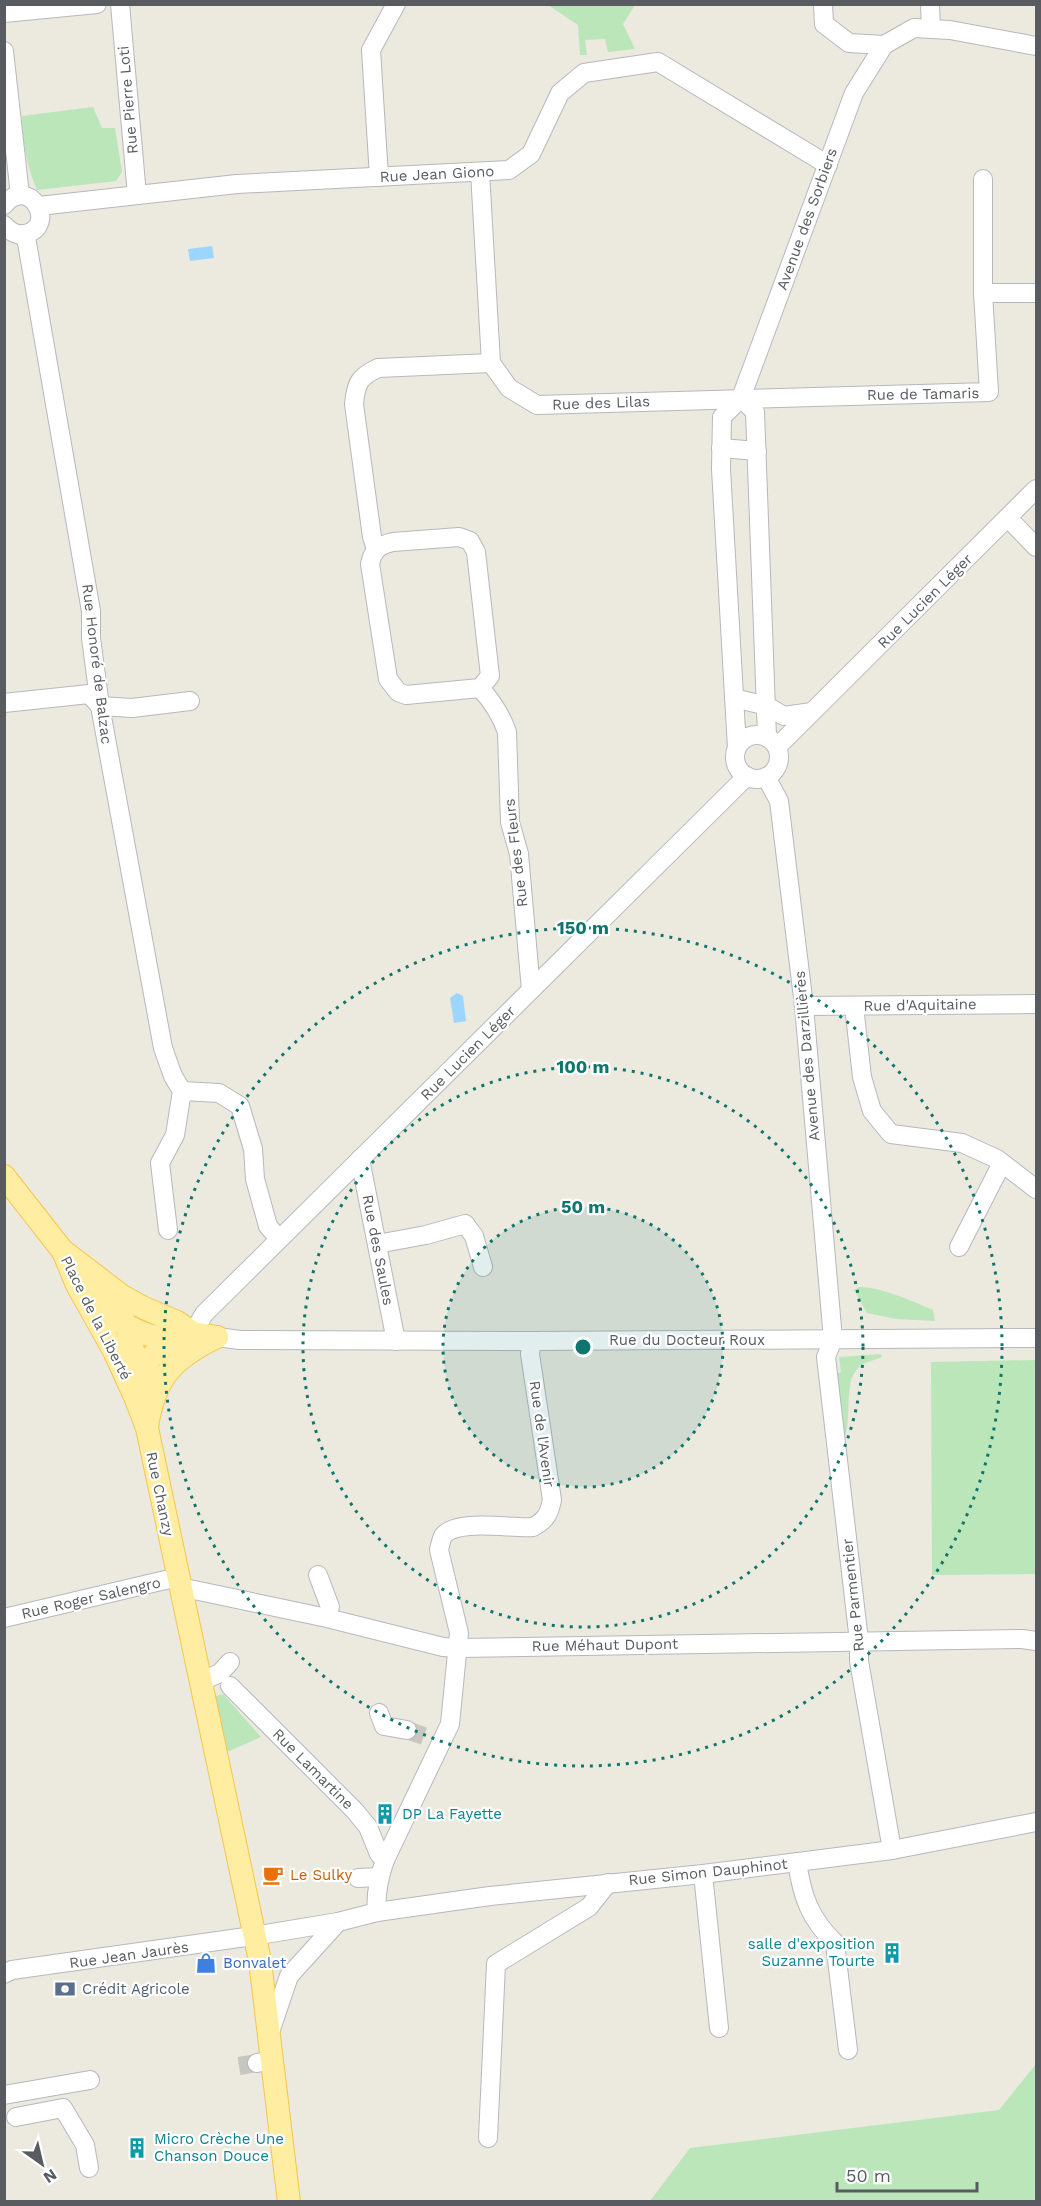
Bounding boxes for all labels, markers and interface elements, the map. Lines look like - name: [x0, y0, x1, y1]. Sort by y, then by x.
- street label: Rue Pierre Loti: [114, 45, 142, 155]
- street label: Avenue des Sorbiers: [773, 145, 841, 292]
- street label: Rue Jean Giono: [379, 162, 495, 186]
- street label: Rue de Tamaris: [867, 384, 979, 404]
- street label: Rue des Lilas: [552, 392, 650, 414]
- street label: Rue Lucien Léger: [874, 550, 976, 652]
- street label: Rue Honoré de Balzac: [78, 583, 116, 745]
- street label: Rue des Fleurs: [500, 798, 532, 908]
- text: 150 m: [557, 917, 609, 938]
- street label: Avenue des Darzillières: [791, 970, 823, 1142]
- street label: Rue d'Aquitaine: [863, 995, 977, 1015]
- street label: Rue Lucien Léger: [417, 1002, 519, 1104]
- text: 100 m: [556, 1056, 610, 1077]
- street label: Rue des Saules: [358, 1193, 398, 1307]
- text: 50 m: [561, 1196, 605, 1217]
- street label: Place de la Liberté: [57, 1253, 135, 1383]
- street label: Rue du Docteur Roux: [609, 1331, 765, 1349]
- centre of rings: [573, 1337, 593, 1357]
- street label: Rue de l'Avenir: [526, 1380, 558, 1488]
- street label: Rue Chanzy: [142, 1450, 178, 1538]
- street label: Rue Parmentier: [838, 1537, 868, 1653]
- street label: Rue Roger Salengro: [20, 1573, 162, 1623]
- street label: Rue Méhaut Dupont: [532, 1635, 679, 1655]
- street label: Rue Lamartine: [269, 1725, 357, 1813]
- building icon: DP La Fayette: [373, 1802, 397, 1826]
- place label: DP La Fayette: [402, 1805, 502, 1823]
- street label: Rue Simon Dauphinot: [628, 1855, 789, 1889]
- cafe icon: Le Sulky: [261, 1863, 285, 1887]
- place label: Le Sulky: [290, 1866, 352, 1884]
- place label: salle d'exposition Suzanne Tourte: [748, 1935, 875, 1970]
- street label: Rue Jean Jaurès: [68, 1938, 190, 1972]
- building icon: salle d'exposition Suzanne Tourte: [880, 1941, 904, 1965]
- shop icon: Bonvalet: [194, 1951, 218, 1975]
- place label: Bonvalet: [223, 1954, 287, 1972]
- bank icon: Crédit Agricole: [53, 1977, 77, 2001]
- place label: Crédit Agricole: [82, 1980, 190, 1998]
- place label: Micro Crèche Une Chanson Douce: [154, 2130, 284, 2165]
- north arrow: [12, 2134, 72, 2194]
- building icon: Micro Crèche Une Chanson Douce: [125, 2136, 149, 2160]
- scale bar: [837, 2155, 976, 2193]
- text: N: [40, 2165, 60, 2187]
- text: 50 m: [846, 2165, 891, 2186]

